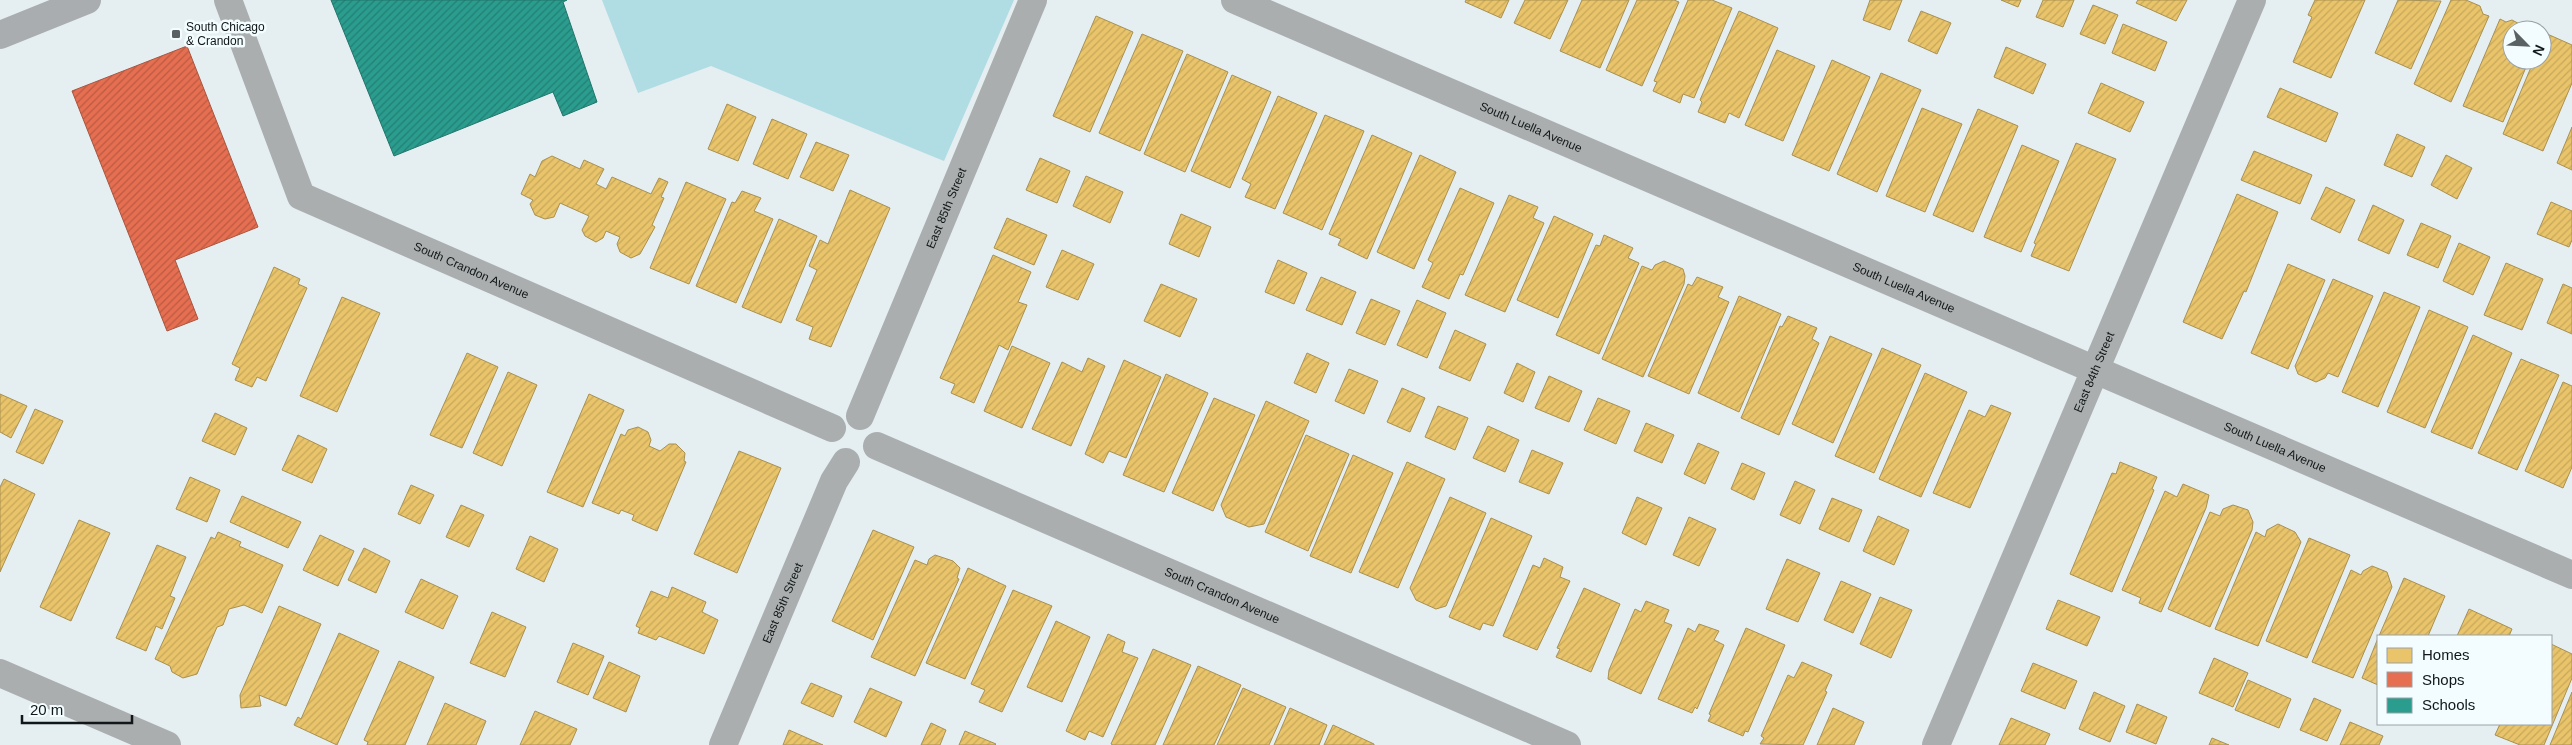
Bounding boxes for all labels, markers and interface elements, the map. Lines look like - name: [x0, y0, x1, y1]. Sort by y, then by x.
- place label: South Chicago & Crandon: [186, 20, 265, 48]
- north arrow: [2502, 20, 2552, 70]
- marker: South Chicago & Crandon: [170, 28, 182, 40]
- text: N: [2530, 42, 2548, 58]
- street label: South Luella Avenue: [1477, 99, 1584, 156]
- street label: East 85th Street: [923, 165, 970, 251]
- street label: South Crandon Avenue: [412, 239, 531, 302]
- street label: South Luella Avenue: [1850, 259, 1957, 316]
- street label: East 84th Street: [2071, 329, 2118, 415]
- street label: South Luella Avenue: [2222, 419, 2329, 476]
- street label: East 85th Street: [760, 560, 806, 645]
- street label: South Crandon Avenue: [1162, 564, 1282, 627]
- legend: [2377, 635, 2552, 725]
- text: Homes: [2422, 646, 2470, 663]
- text: Shops: [2422, 671, 2465, 688]
- scale bar: [22, 692, 132, 724]
- text: Schools: [2422, 696, 2475, 713]
- text: 20 m: [30, 701, 63, 718]

